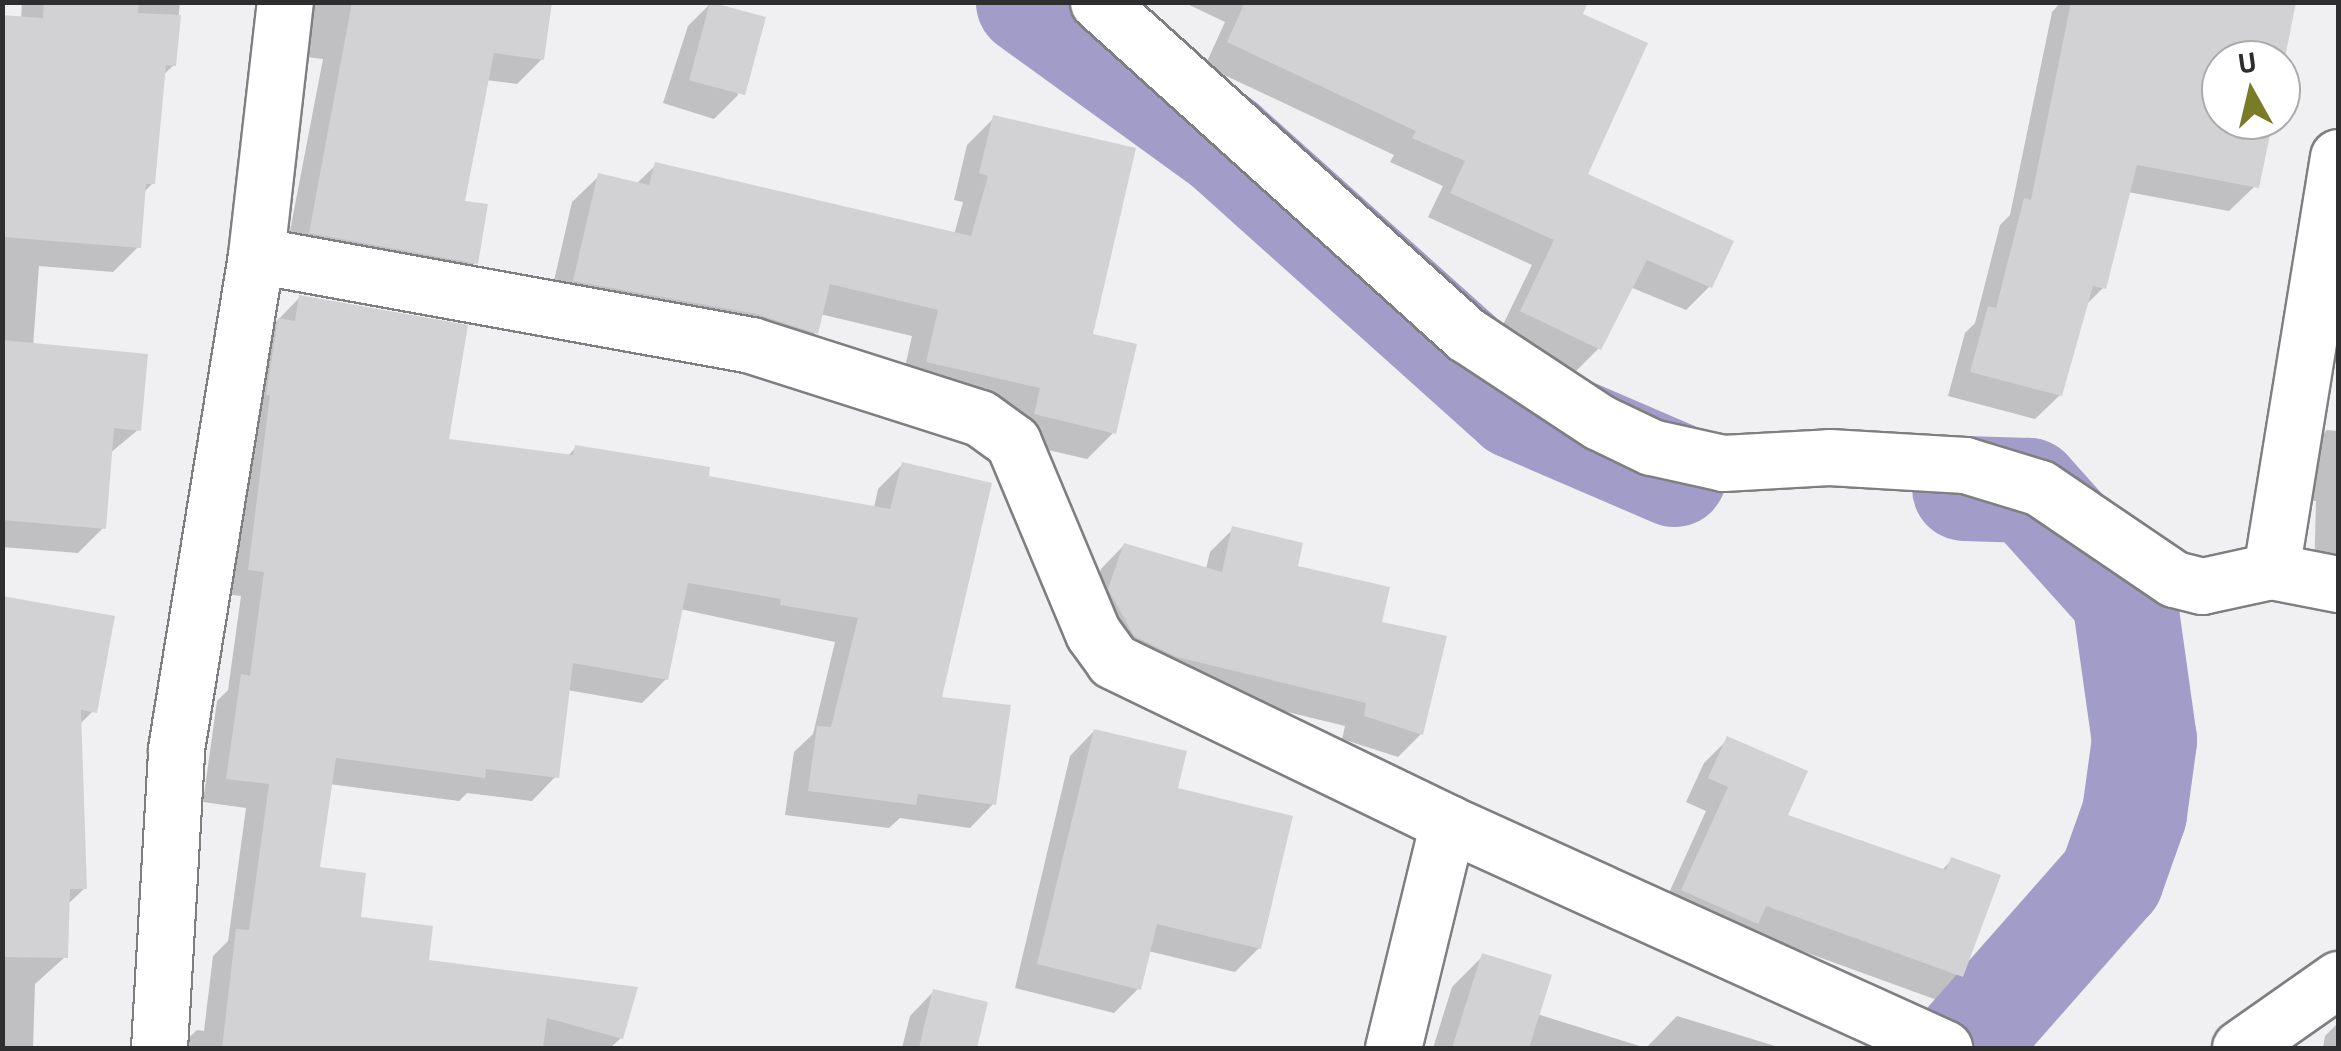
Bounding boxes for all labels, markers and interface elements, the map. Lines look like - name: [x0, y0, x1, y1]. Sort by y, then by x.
- text: U: [2235, 39, 2259, 84]
- north arrow: [2201, 40, 2301, 140]

